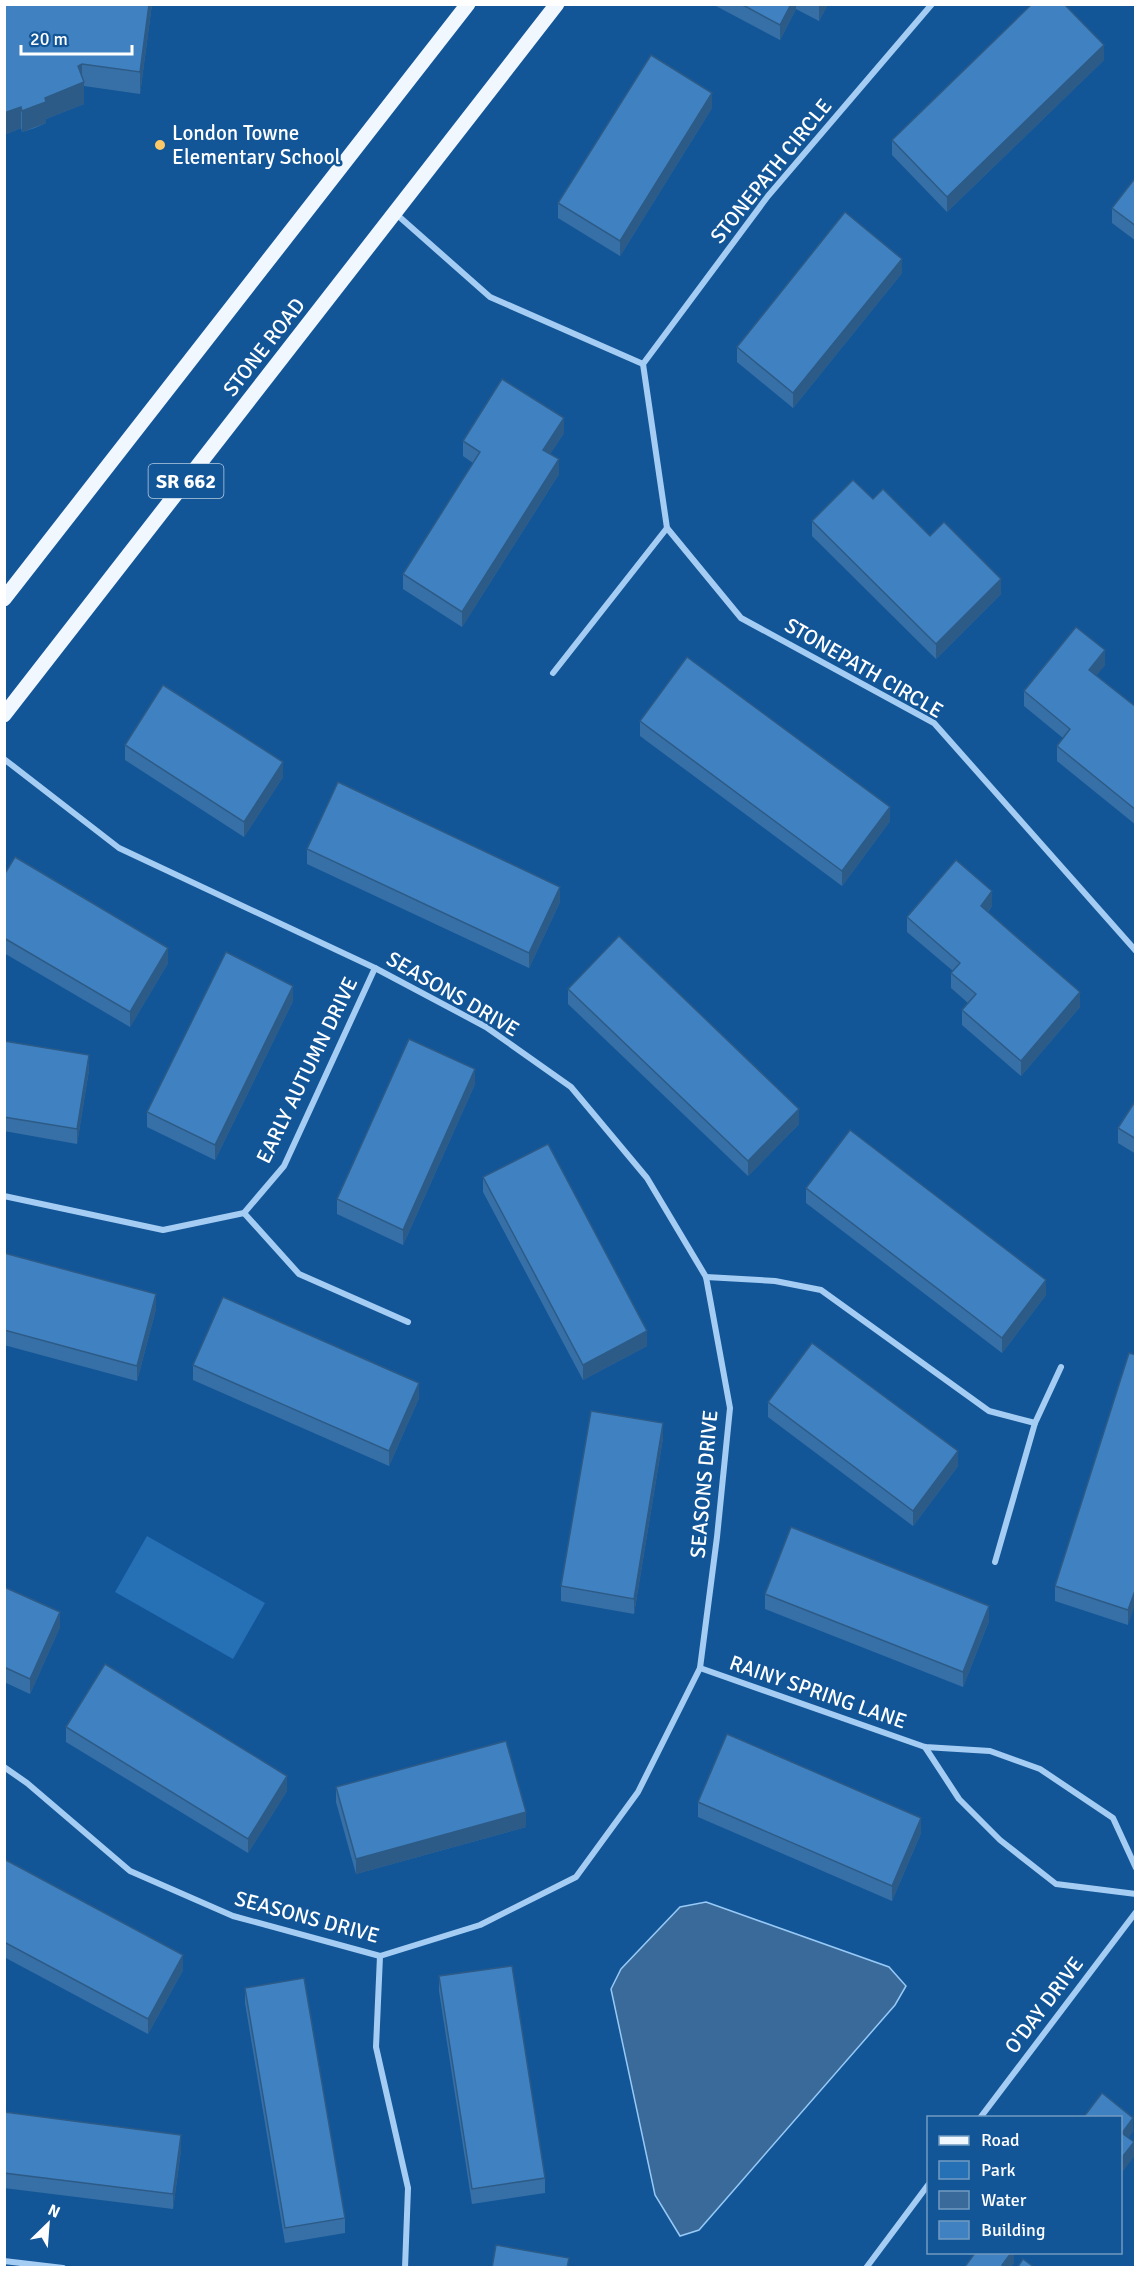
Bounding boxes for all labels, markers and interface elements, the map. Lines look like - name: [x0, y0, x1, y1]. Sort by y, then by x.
- scale bar: [21, 18, 132, 56]
- text: 20 m: [30, 28, 68, 50]
- street label: STONEPATH CIRCLE: [705, 93, 837, 249]
- place label: London Towne Elementary School: [172, 120, 341, 170]
- marker: London Towne Elementary School: [153, 138, 167, 152]
- street label: STONE ROAD: [218, 293, 310, 401]
- road number: SR 662: [148, 464, 224, 498]
- street label: STONEPATH CIRCLE: [780, 612, 948, 724]
- street label: SEASONS DRIVE: [382, 946, 524, 1042]
- street label: EARLY AUTUMN DRIVE: [251, 972, 363, 1168]
- street label: SEASONS DRIVE: [685, 1409, 723, 1559]
- street label: RAINY SPRING LANE: [726, 1649, 910, 1735]
- street label: SEASONS DRIVE: [232, 1885, 382, 1949]
- street label: O'DAY DRIVE: [999, 1951, 1089, 2059]
- legend: [927, 2116, 1122, 2254]
- text: Road: [981, 2129, 1020, 2151]
- text: Park: [981, 2159, 1016, 2181]
- text: Water: [981, 2189, 1027, 2211]
- north arrow: [18, 2194, 78, 2254]
- text: N: [45, 2200, 63, 2223]
- text: Building: [981, 2219, 1045, 2241]

